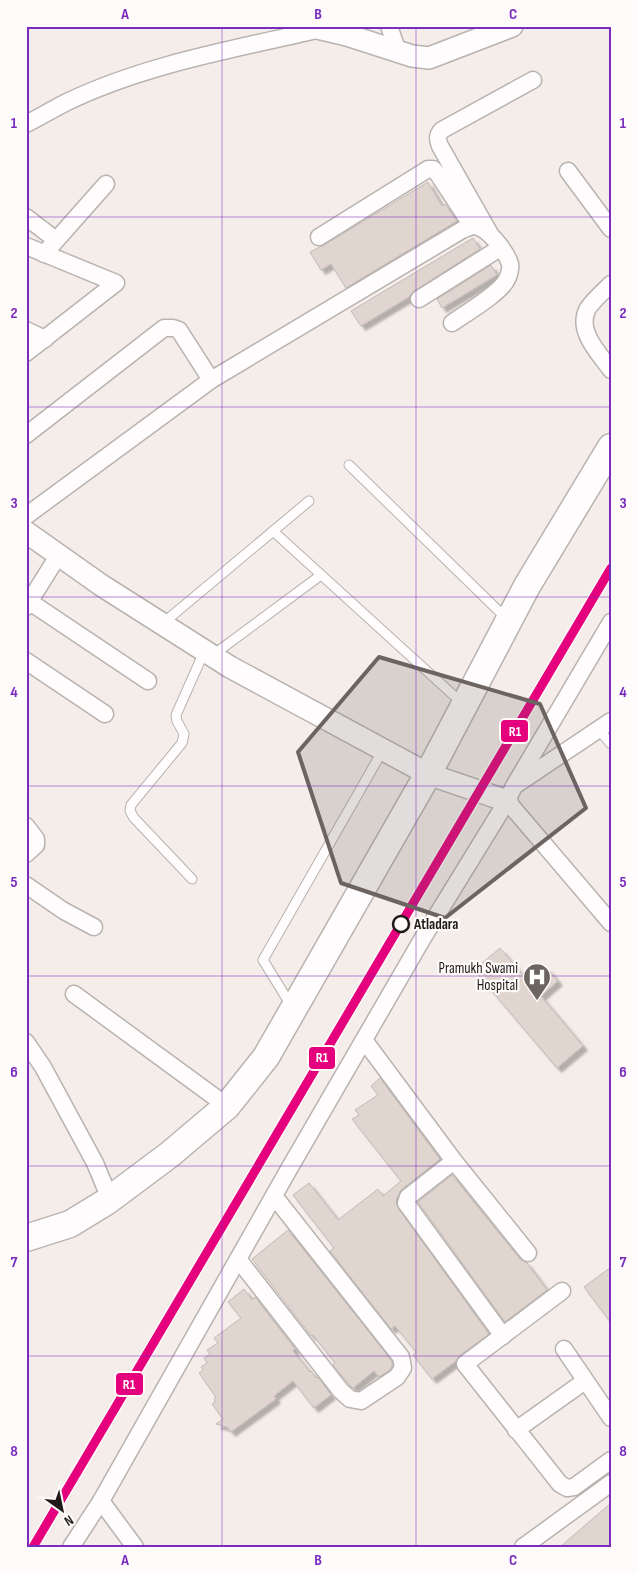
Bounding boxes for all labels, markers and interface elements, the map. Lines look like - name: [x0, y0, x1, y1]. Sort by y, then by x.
- text: A: [120, 5, 129, 24]
- text: B: [314, 5, 322, 24]
- text: C: [509, 5, 517, 24]
- text: 1: [11, 114, 18, 133]
- text: 1: [620, 114, 627, 133]
- text: 2: [10, 304, 18, 323]
- text: 2: [619, 304, 627, 323]
- text: 3: [10, 494, 18, 513]
- text: 3: [619, 494, 627, 513]
- text: 4: [10, 683, 18, 702]
- text: 4: [619, 683, 627, 702]
- line badge: R1: [500, 719, 529, 743]
- text: R1: [509, 723, 522, 740]
- text: 5: [10, 873, 18, 892]
- text: 5: [619, 873, 627, 892]
- marker: Atladara: [392, 915, 410, 933]
- place label: Atladara: [413, 915, 458, 934]
- place label: Pramukh Swami Hospital: [439, 959, 518, 995]
- hospital icon: Pramukh Swami Hospital: [522, 962, 552, 1001]
- line badge: R1: [308, 1046, 336, 1070]
- text: R1: [316, 1049, 329, 1066]
- text: 6: [10, 1063, 18, 1082]
- text: 6: [619, 1063, 627, 1082]
- text: 7: [11, 1253, 18, 1272]
- text: 7: [620, 1253, 627, 1272]
- line badge: R1: [115, 1372, 144, 1396]
- text: R1: [123, 1376, 136, 1393]
- text: 8: [10, 1442, 18, 1461]
- text: 8: [619, 1442, 627, 1461]
- north arrow: [38, 1486, 88, 1536]
- text: N: [61, 1511, 77, 1530]
- text: A: [120, 1551, 129, 1570]
- text: B: [314, 1551, 322, 1570]
- text: C: [509, 1551, 517, 1570]

